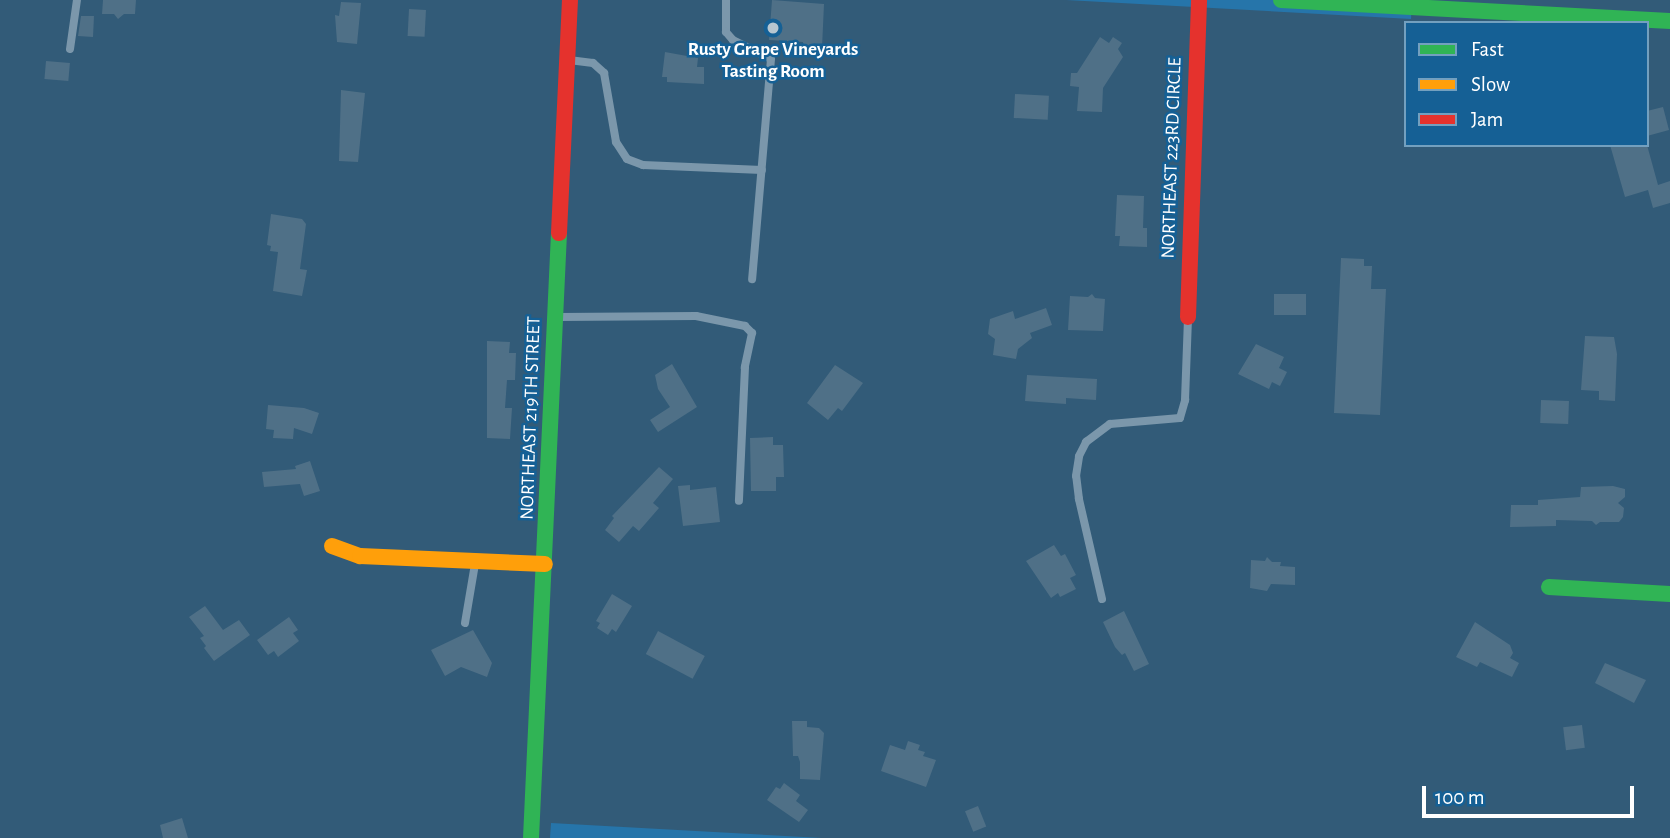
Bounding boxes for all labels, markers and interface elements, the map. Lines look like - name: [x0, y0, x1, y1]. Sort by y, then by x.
- marker: Rusty Grape Vineyards Tasting Room: [765, 20, 781, 36]
- legend: [1404, 21, 1649, 147]
- place label: Rusty Grape Vineyards Tasting Room: [688, 39, 858, 83]
- text: Fast: [1471, 39, 1504, 60]
- street label: NORTHEAST 223RD CIRCLE: [1157, 57, 1187, 259]
- text: Slow: [1471, 74, 1510, 95]
- text: Jam: [1471, 109, 1503, 130]
- street label: NORTHEAST 219TH STREET: [516, 316, 546, 520]
- scale bar: [1425, 772, 1637, 816]
- text: 100 m: [1435, 787, 1485, 808]

